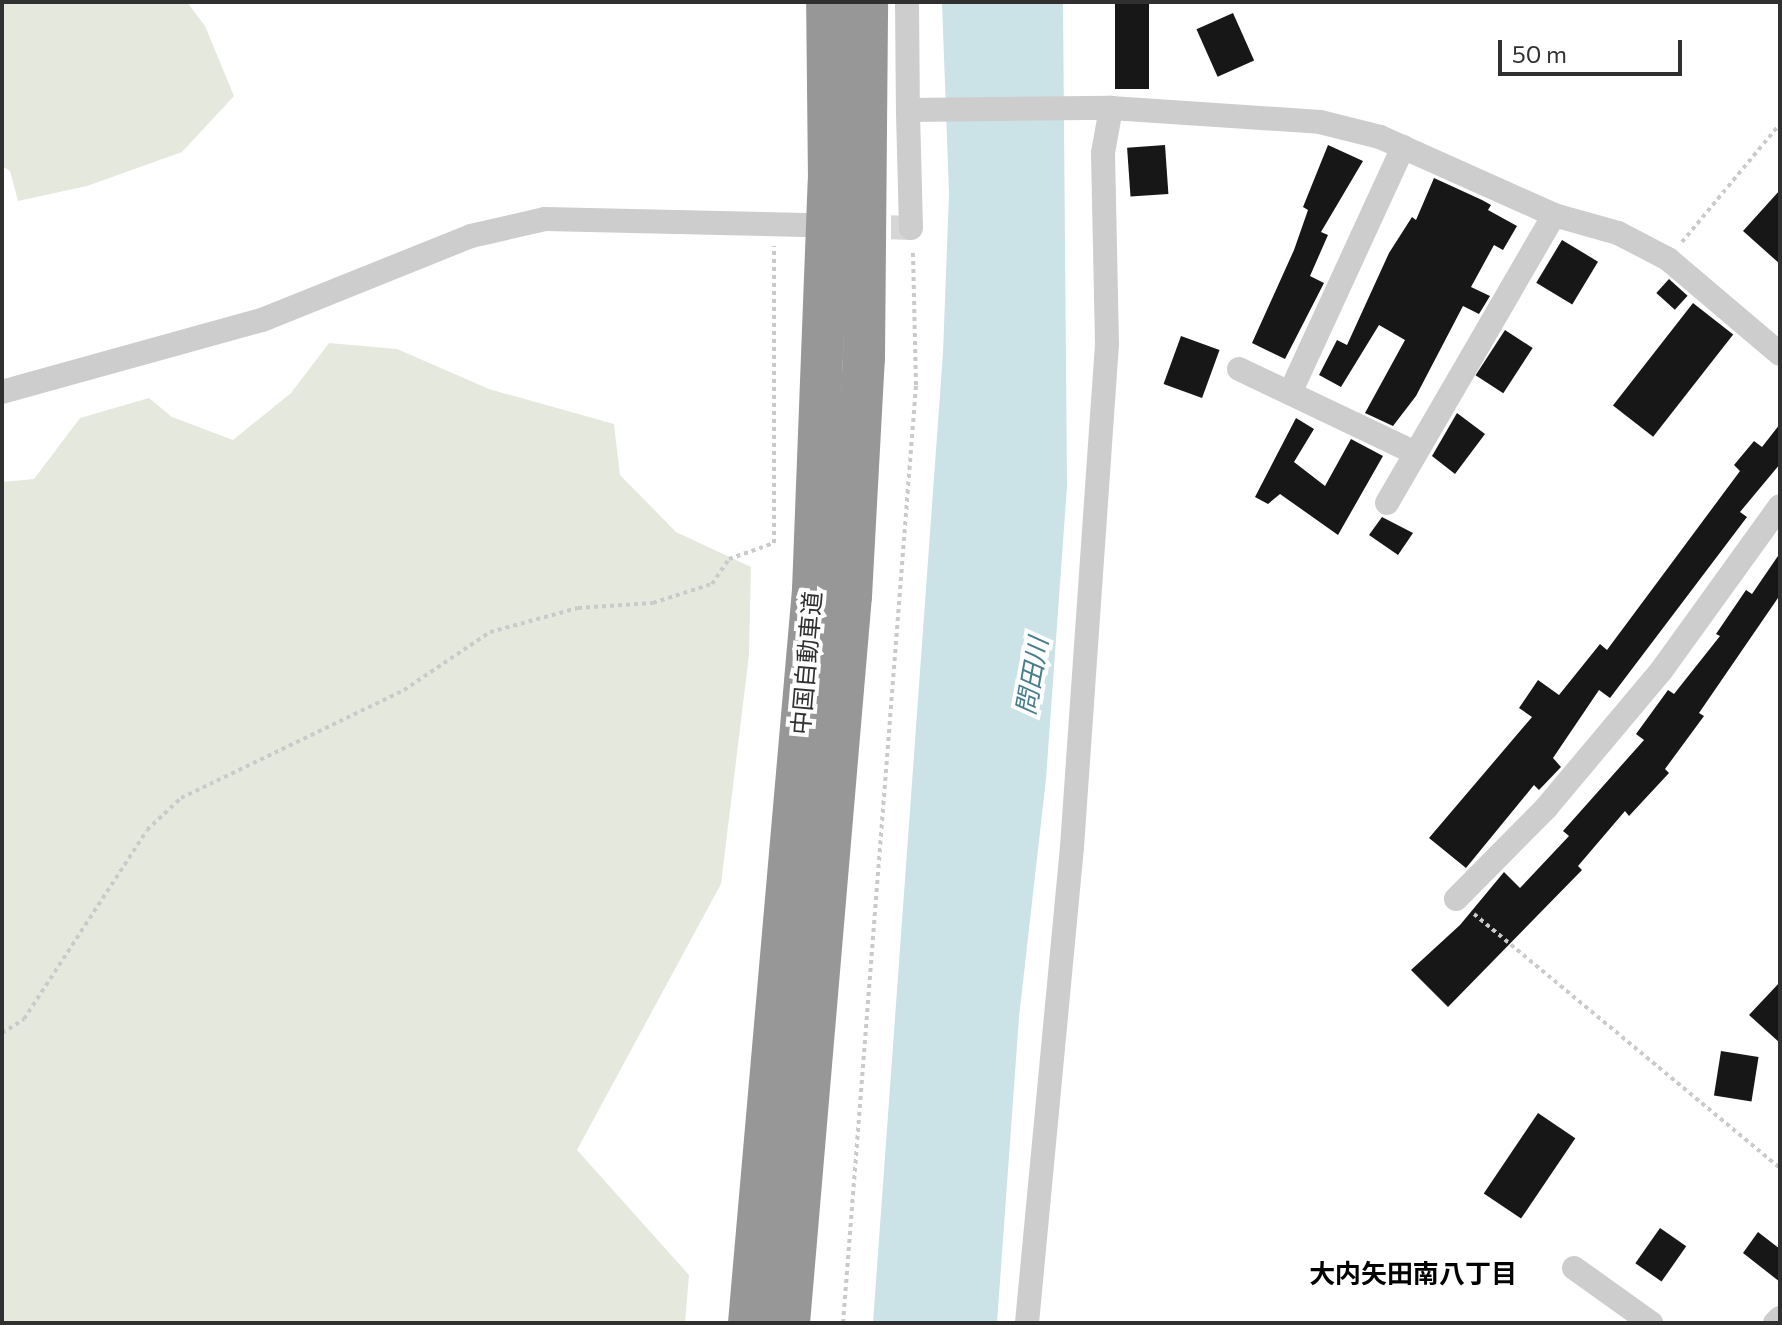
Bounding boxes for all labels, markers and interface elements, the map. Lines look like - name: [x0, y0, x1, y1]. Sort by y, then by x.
- scale bar: [1502, 24, 1686, 74]
- text: 50 m: [1512, 39, 1567, 68]
- street label: 中国自動車道: [785, 590, 827, 736]
- water label: 問田川: [1009, 635, 1053, 717]
- district label: 大内矢田南八丁目: [1309, 1257, 1517, 1289]

